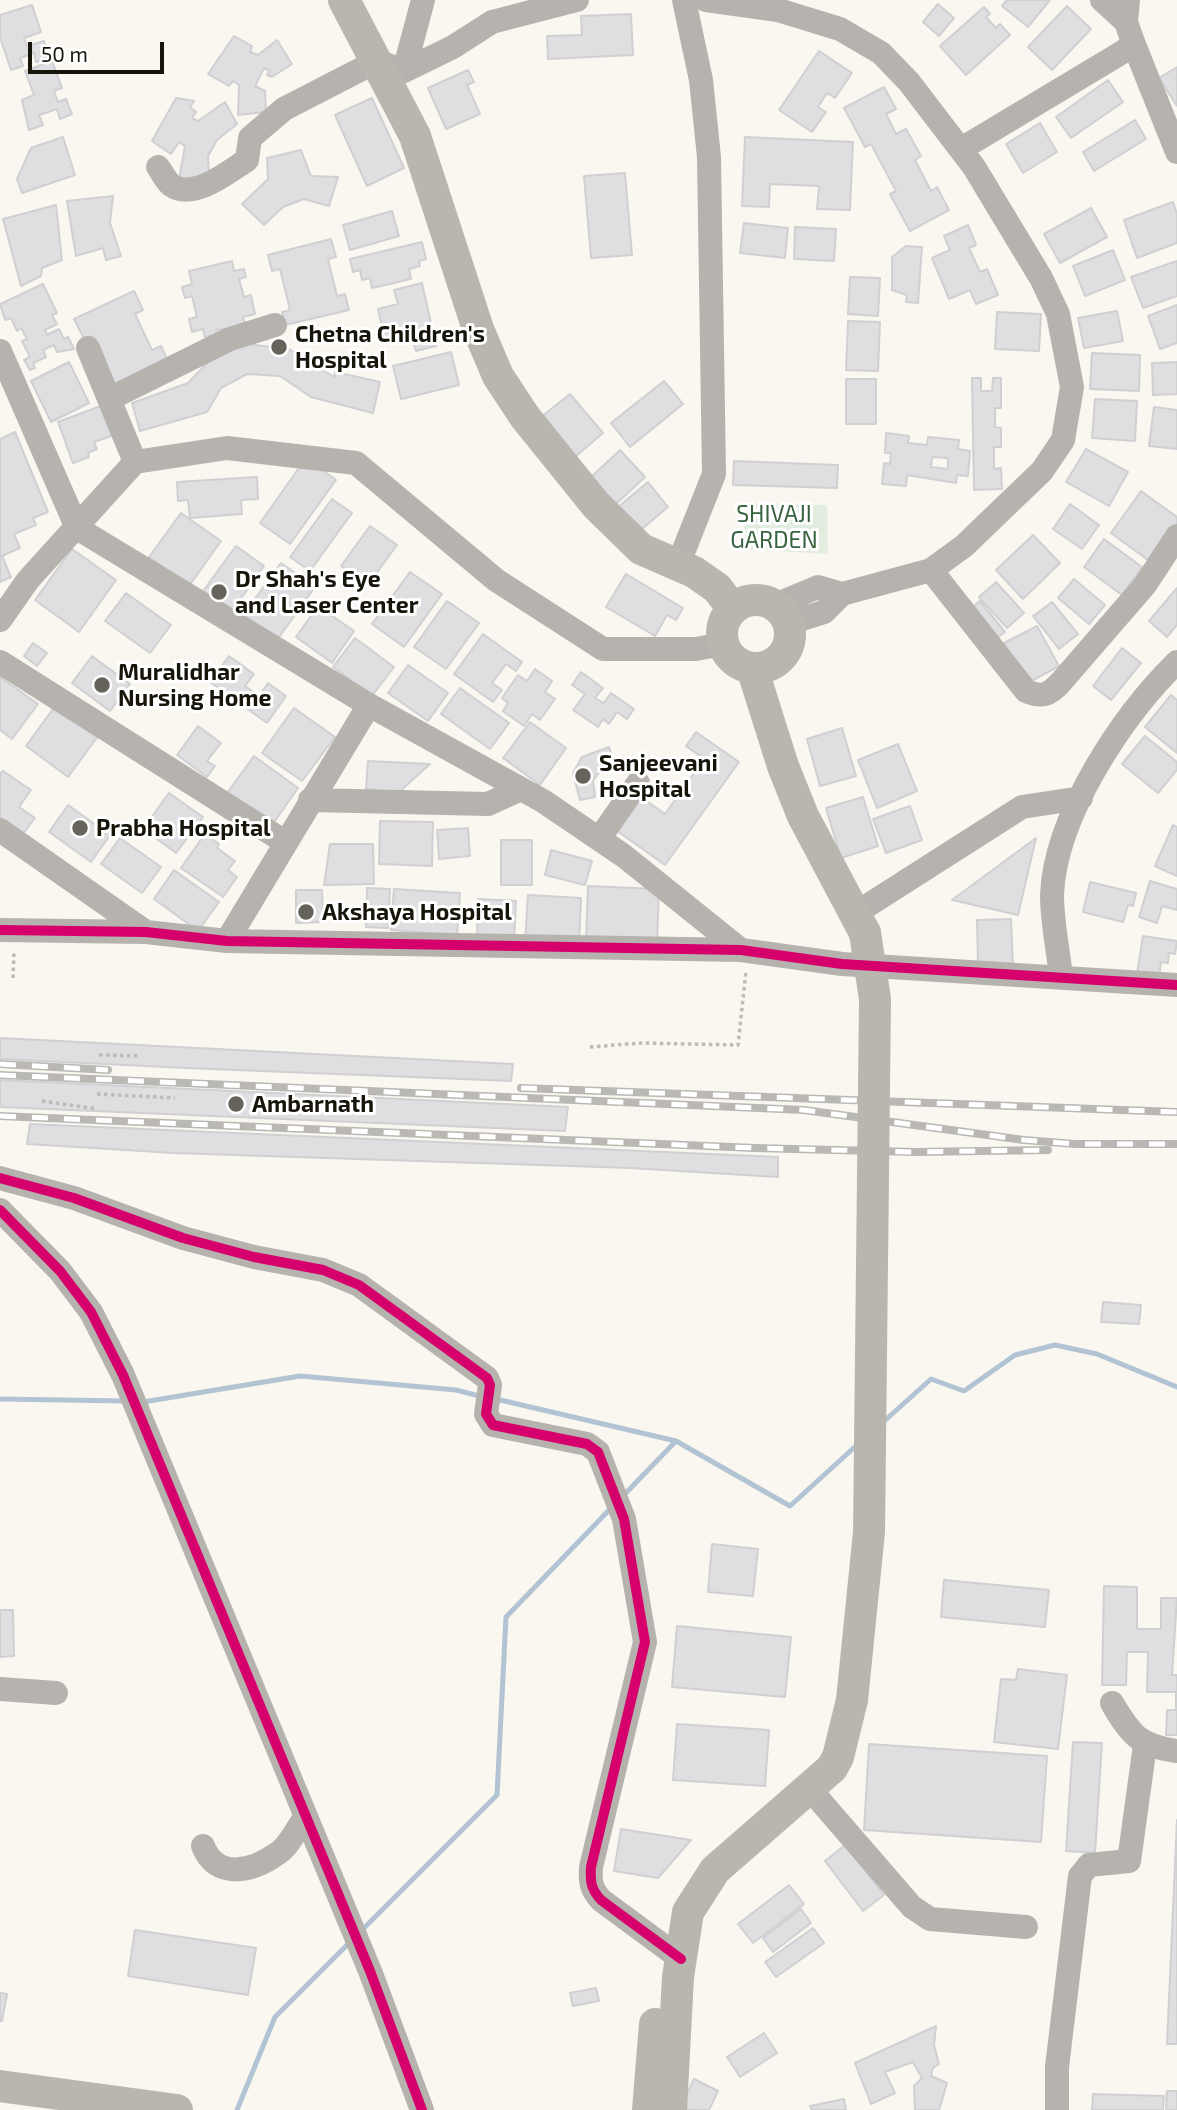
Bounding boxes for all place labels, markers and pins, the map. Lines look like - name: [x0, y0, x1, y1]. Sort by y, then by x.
- place label: Chetna Children's Hospital: [295, 320, 485, 374]
- marker: Chetna Children's Hospital: [269, 337, 289, 357]
- place label: Dr Shah's Eye and Laser Center: [235, 565, 419, 619]
- marker: Dr Shah's Eye and Laser Center: [209, 582, 229, 602]
- place label: Muralidhar Nursing Home: [118, 658, 271, 712]
- marker: Muralidhar Nursing Home: [92, 675, 112, 695]
- place label: Sanjeevani Hospital: [599, 749, 718, 803]
- marker: Sanjeevani Hospital: [573, 766, 593, 786]
- place label: Prabha Hospital: [96, 814, 271, 842]
- marker: Prabha Hospital: [70, 818, 90, 838]
- place label: Akshaya Hospital: [322, 898, 512, 926]
- marker: Akshaya Hospital: [296, 902, 316, 922]
- place label: Ambarnath: [252, 1090, 374, 1118]
- marker: Ambarnath: [226, 1094, 246, 1114]

